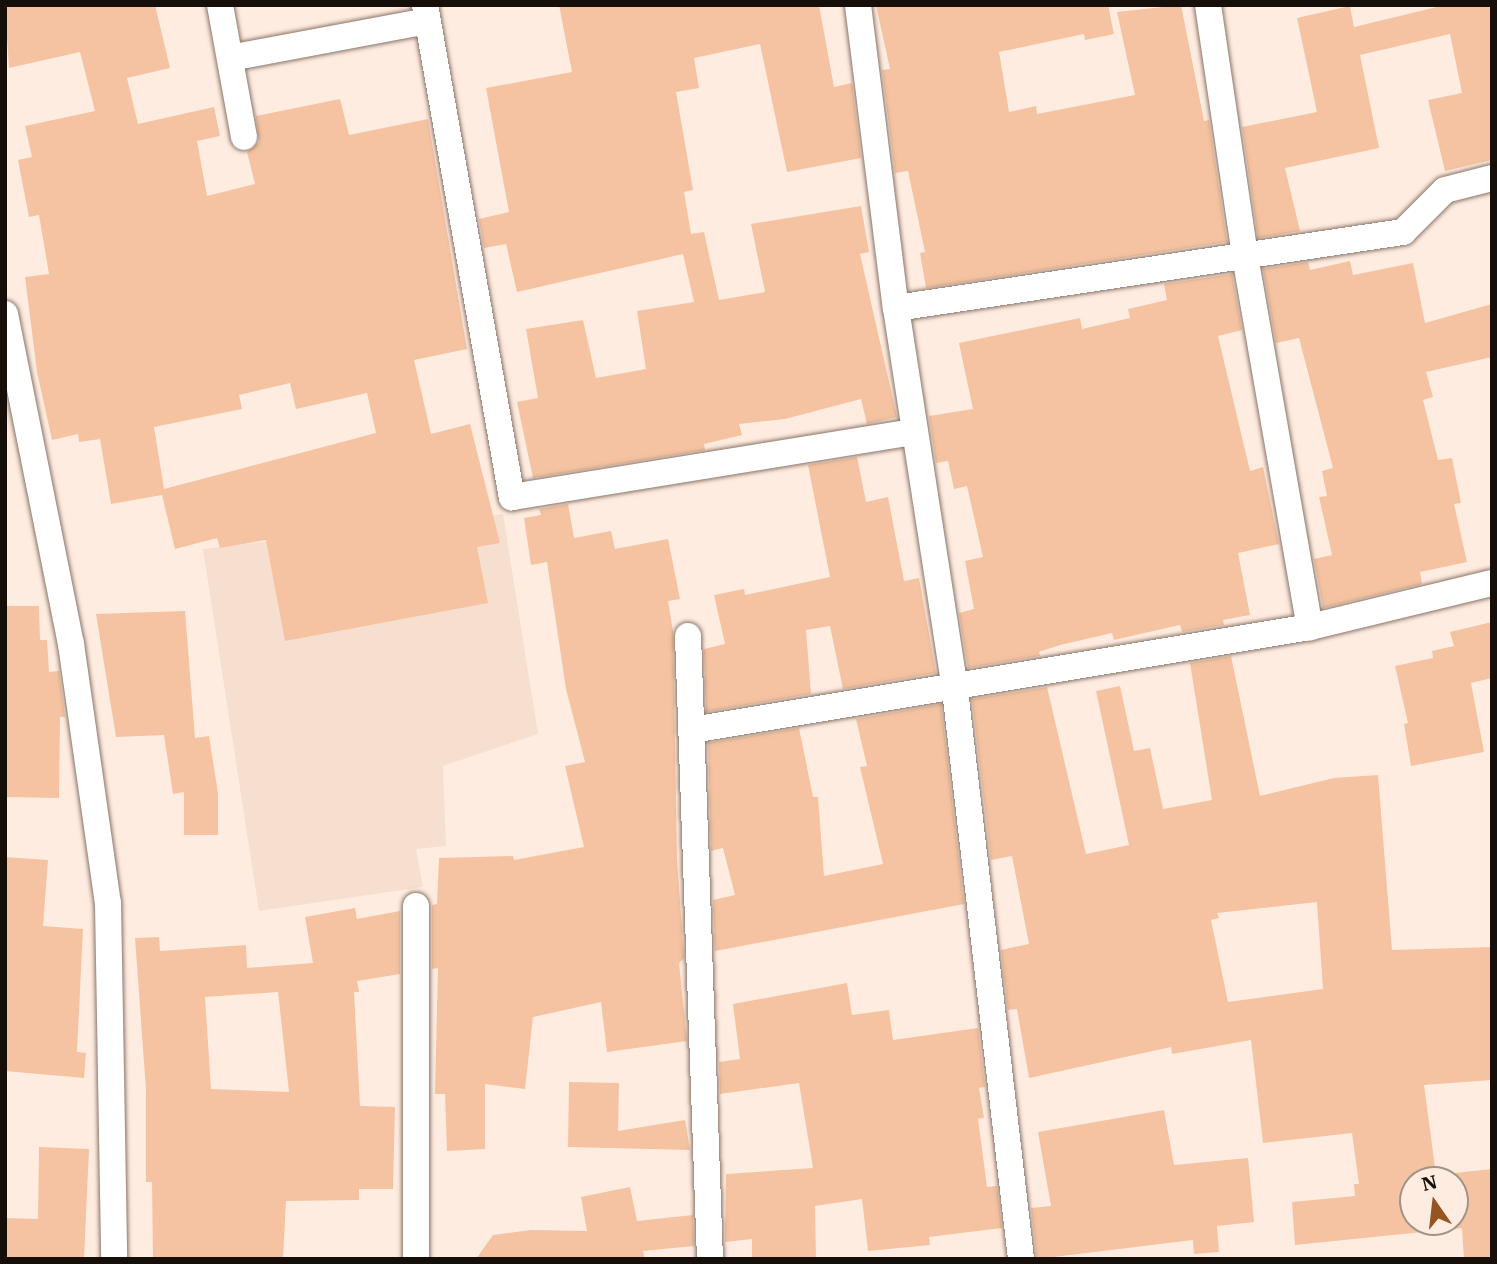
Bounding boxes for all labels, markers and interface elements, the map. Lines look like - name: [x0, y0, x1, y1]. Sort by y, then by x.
- north arrow: [1399, 1166, 1469, 1236]
- text: N: [1419, 1169, 1440, 1196]

